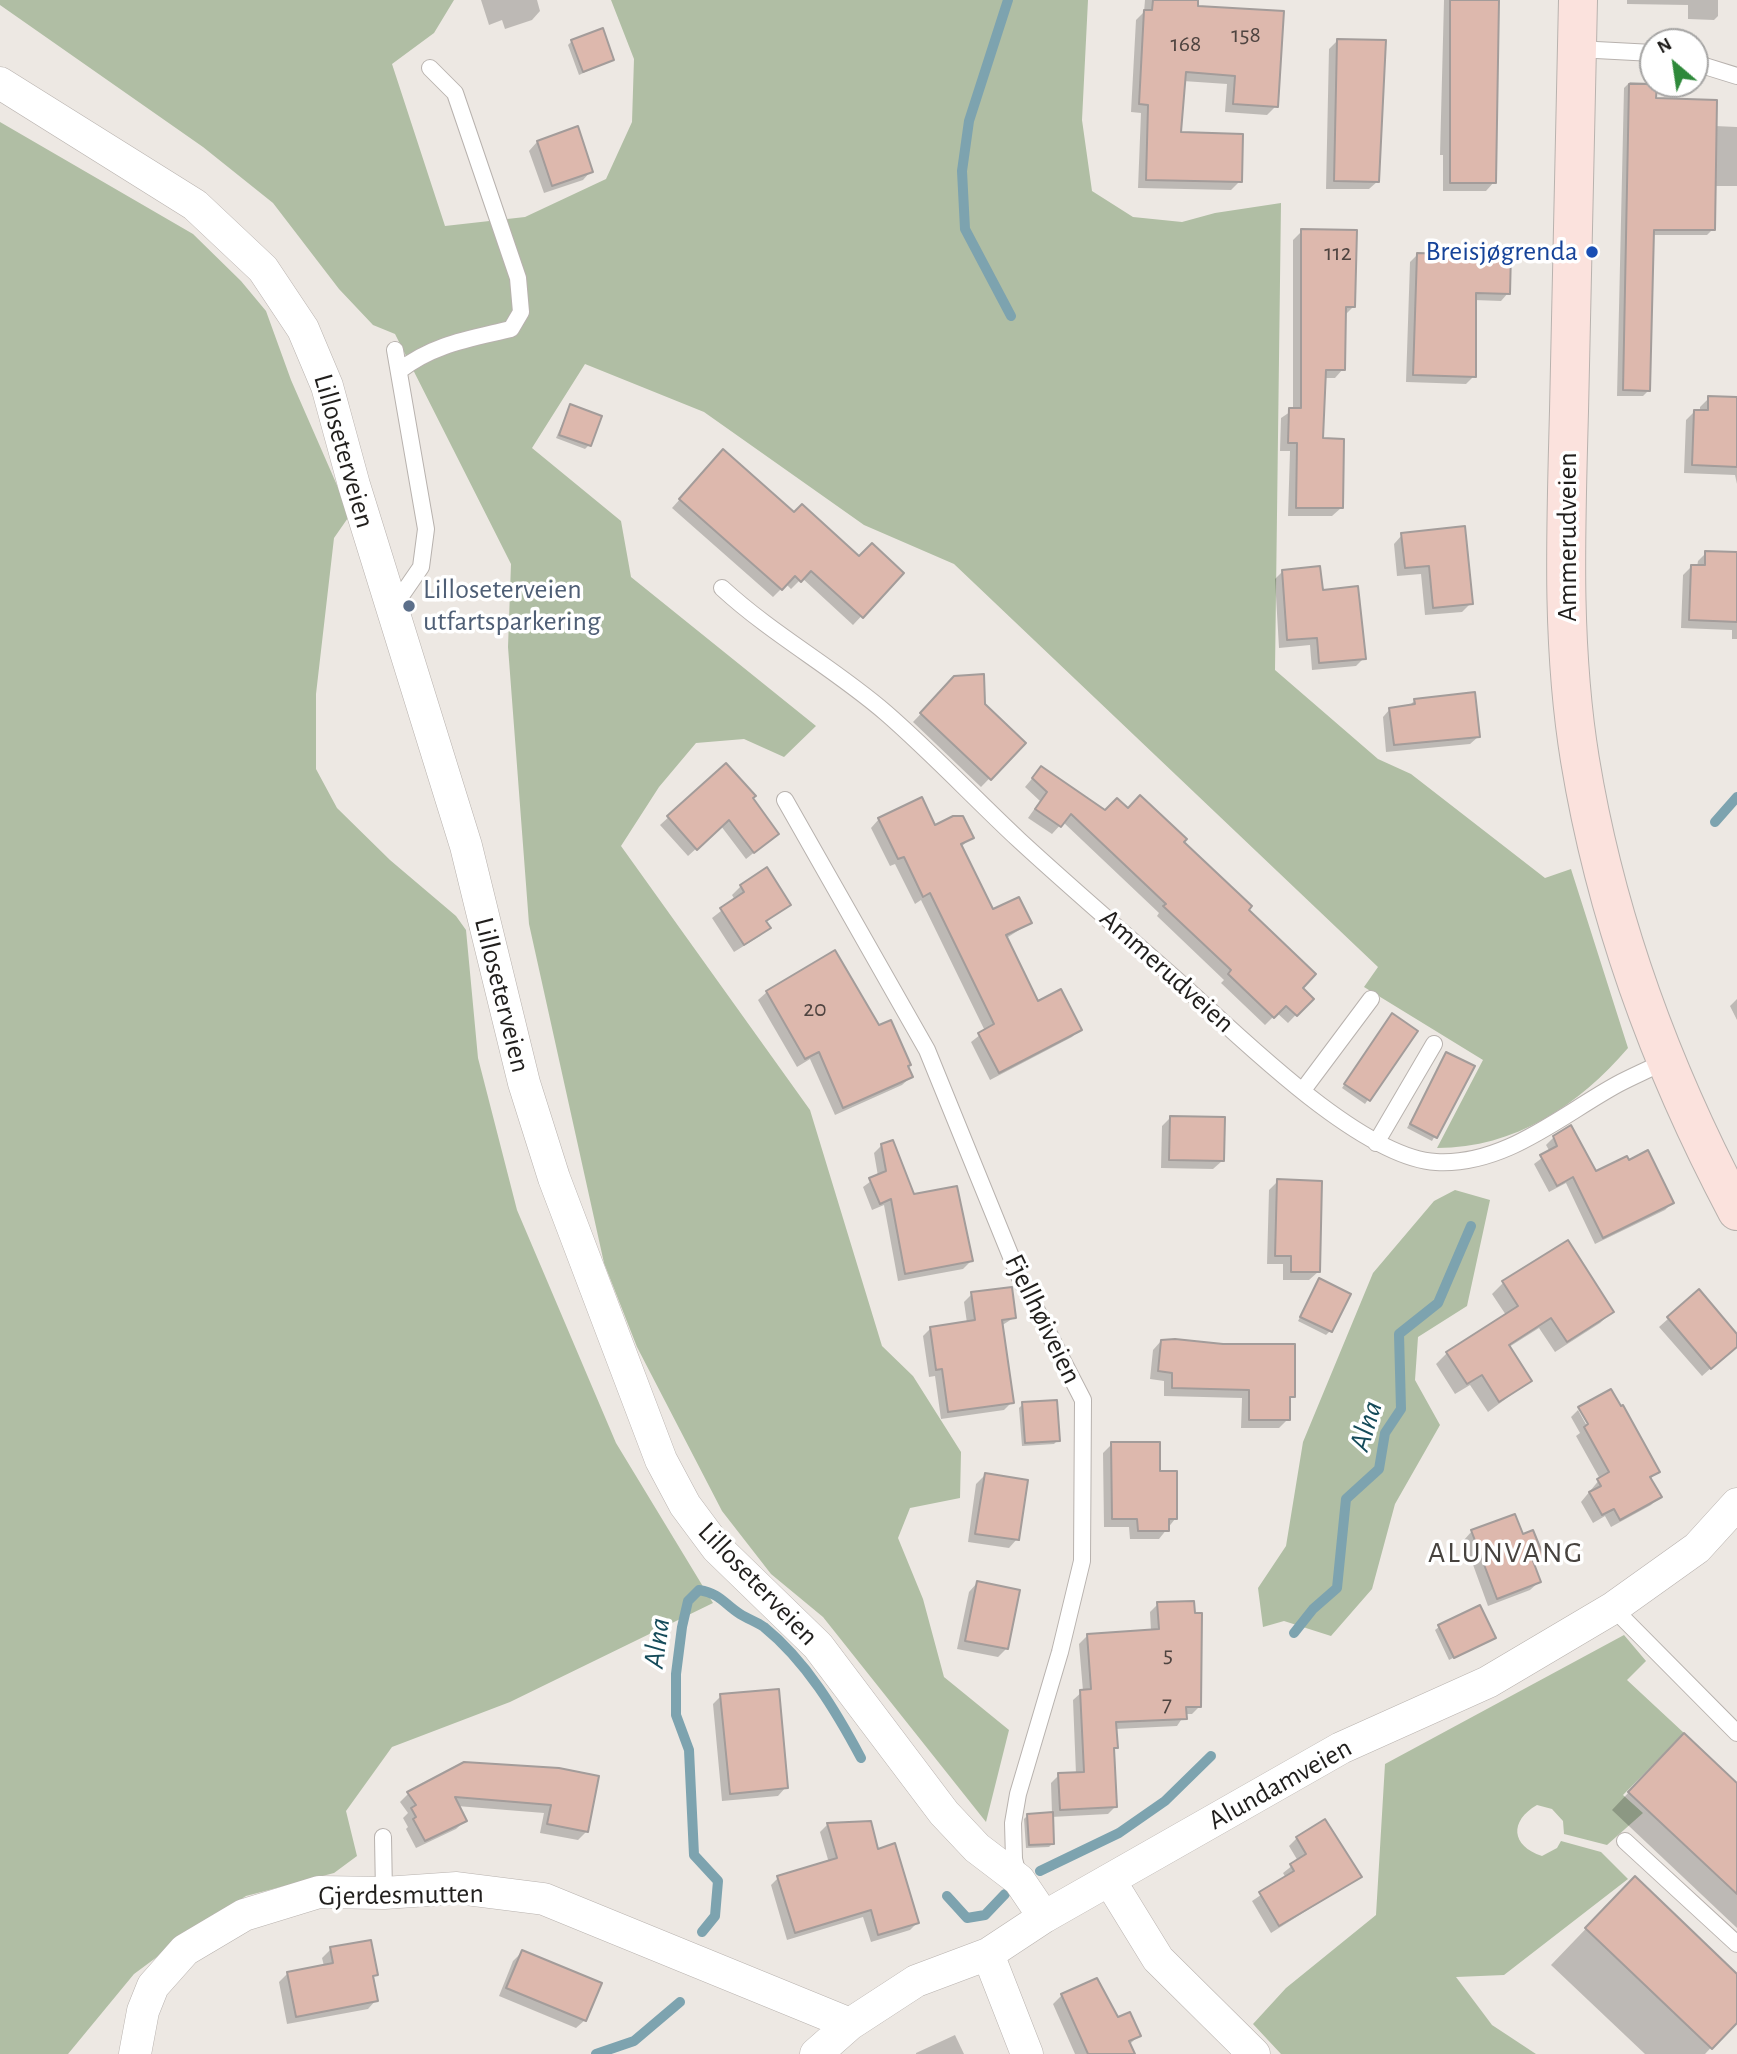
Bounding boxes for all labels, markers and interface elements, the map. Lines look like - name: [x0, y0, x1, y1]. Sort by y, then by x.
- house number: 158: [1231, 21, 1261, 49]
- north arrow: [1639, 28, 1709, 98]
- house number: 168: [1171, 30, 1201, 58]
- text: N: [1654, 34, 1675, 57]
- place label: Breisjøgrenda: [1426, 235, 1578, 269]
- house number: 112: [1324, 239, 1352, 267]
- marker: Breisjøgrenda: [1584, 244, 1600, 260]
- street label: Lilloseterveien: [306, 370, 382, 532]
- street label: Ammerudveien: [1551, 452, 1585, 622]
- place label: Lilloseterveien utfartsparkering: [423, 573, 601, 639]
- marker: Lilloseterveien utfartsparkering: [401, 598, 417, 614]
- street label: Ammerudveien: [1093, 902, 1241, 1040]
- street label: Lilloseterveien: [467, 914, 537, 1076]
- house number: 20: [803, 995, 827, 1023]
- street label: Fjellhøiveien: [997, 1249, 1089, 1389]
- water label: Alna: [1341, 1397, 1391, 1455]
- street label: Lilloseterveien: [691, 1515, 825, 1653]
- district label: ALUNVANG: [1429, 1535, 1583, 1571]
- water label: Alna: [636, 1615, 678, 1671]
- house number: 5: [1163, 1641, 1173, 1669]
- house number: 7: [1162, 1690, 1172, 1718]
- street label: Alundamveien: [1202, 1731, 1358, 1837]
- street label: Gjerdesmutten: [318, 1877, 484, 1913]

